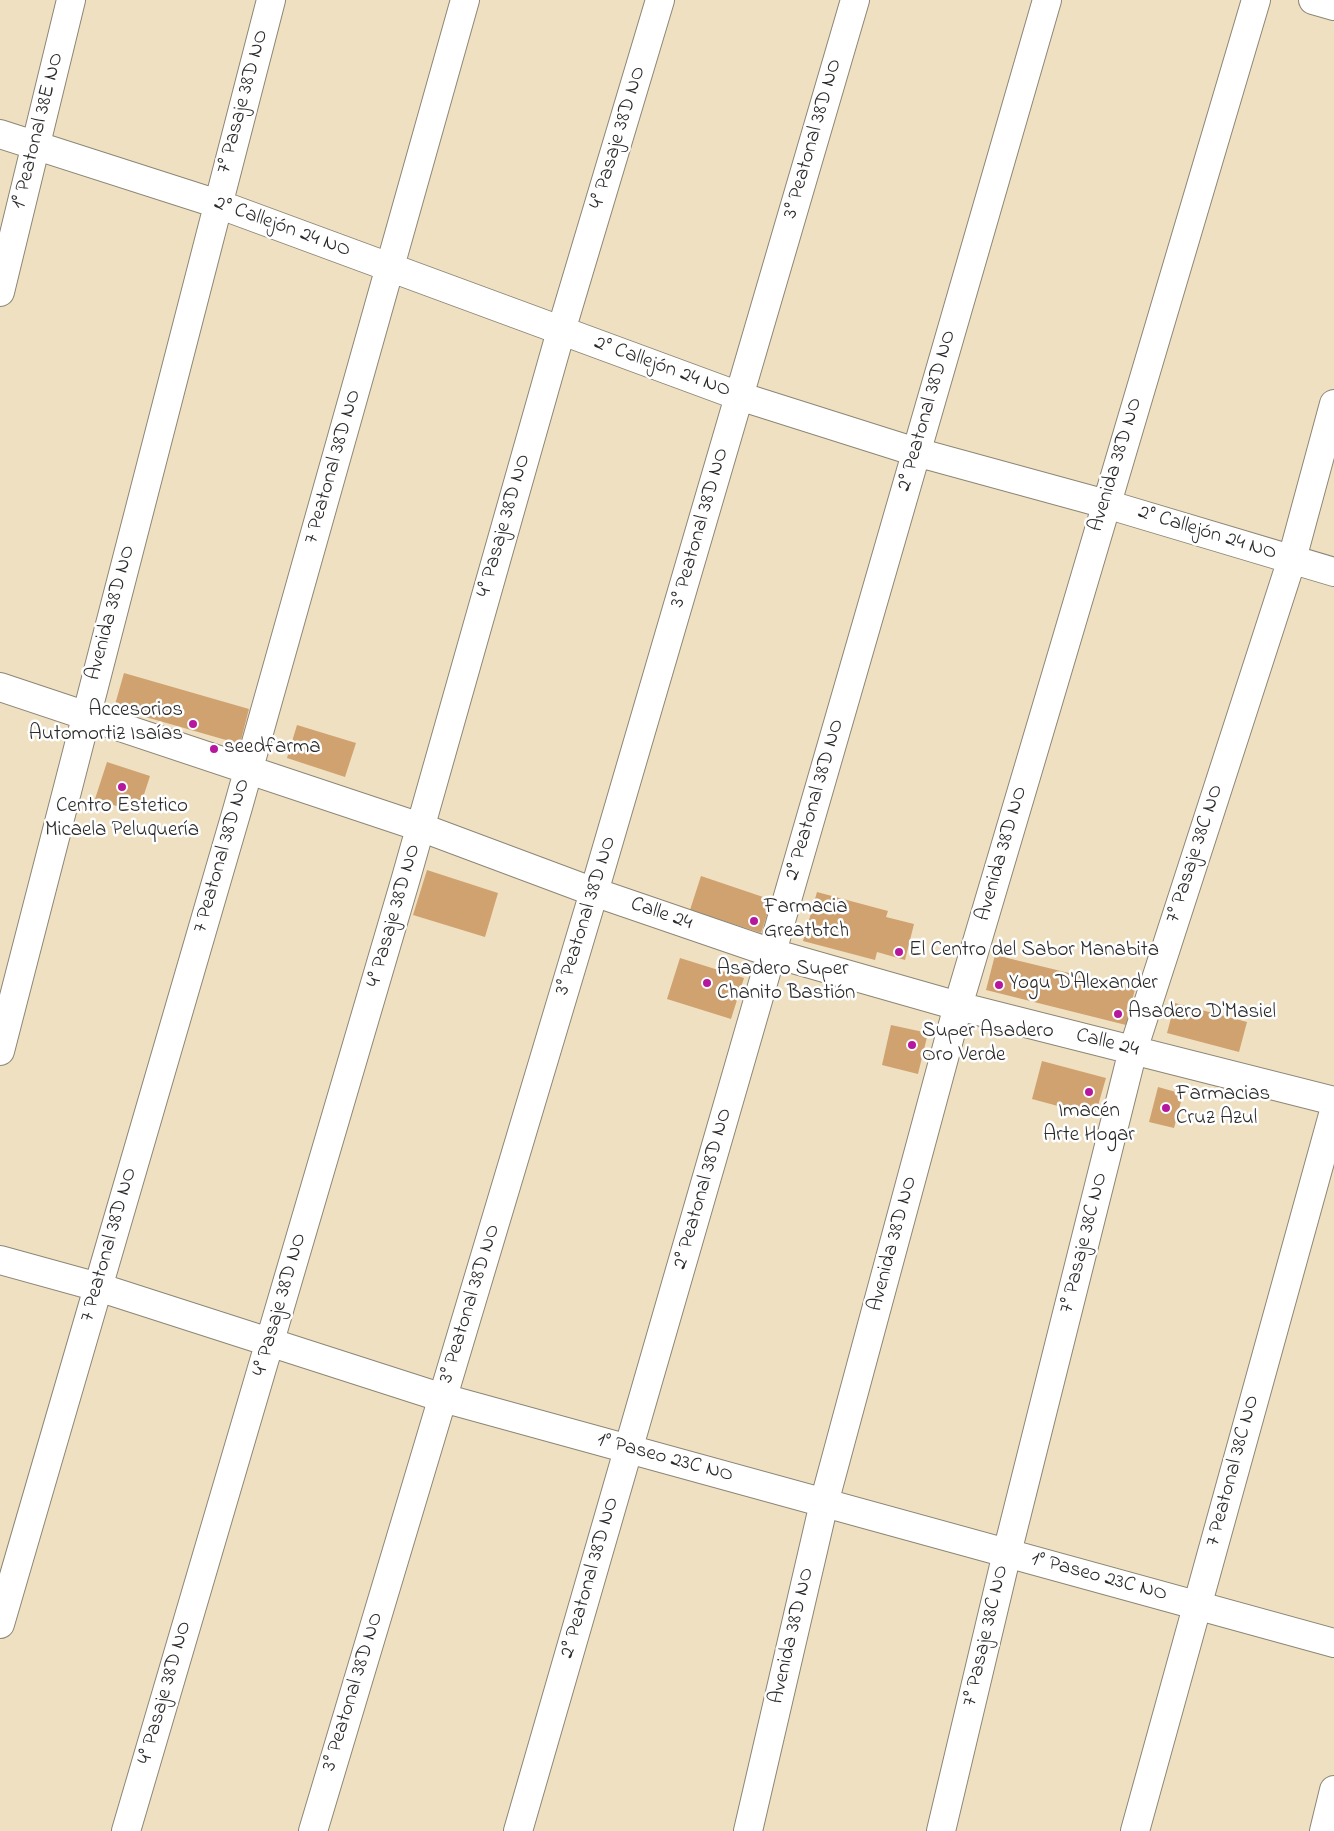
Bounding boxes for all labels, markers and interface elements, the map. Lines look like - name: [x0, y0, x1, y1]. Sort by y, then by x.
- street label: 7° Pasaje 38D NO: [213, 27, 275, 177]
- street label: 1° Peatonal 38E NO: [7, 50, 71, 212]
- street label: 3° Peatonal 38D NO: [779, 56, 849, 222]
- street label: 4° Pasaje 38D NO: [585, 64, 653, 212]
- street label: 2° Callejón 24 NO: [210, 192, 354, 264]
- street label: 2° Peatonal 38D NO: [893, 327, 963, 495]
- street label: 2° Callejón 24 NO: [590, 332, 734, 404]
- street label: 7 Peatonal 38D NO: [300, 387, 368, 547]
- street label: Avenida 38D NO: [1085, 395, 1149, 535]
- street label: 3° Peatonal 38D NO: [666, 445, 736, 611]
- street label: 4° Pasaje 38D NO: [473, 451, 537, 601]
- street label: 2° Callejón 24 NO: [1135, 501, 1279, 567]
- street label: Avenida 38D NO: [82, 543, 142, 683]
- place label: Accesorios Automortiz Isaías: [29, 699, 183, 749]
- street label: 2° Peatonal 38D NO: [781, 716, 851, 884]
- marker: Accesorios Automortiz Isaías: [187, 718, 199, 730]
- place label: seedfarma: [224, 736, 321, 762]
- marker: seedfarma: [208, 743, 220, 755]
- street label: 7 Peatonal 38D NO: [189, 776, 257, 936]
- marker: Centro Estetico Micaela Peluquería: [116, 781, 128, 793]
- street label: 7° Pasaje 38C NO: [1162, 782, 1230, 926]
- street label: Avenida 38D NO: [972, 784, 1034, 924]
- place label: Centro Estetico Micaela Peluquería: [45, 795, 199, 845]
- street label: 3° Peatonal 38D NO: [551, 834, 623, 998]
- street label: 4° Pasaje 38D NO: [363, 841, 427, 991]
- street label: Calle 24: [627, 893, 695, 937]
- place label: Farmacia Greatbtch: [764, 896, 849, 946]
- marker: Farmacia Greatbtch: [748, 915, 760, 927]
- place label: El Centro del Sabor Manabita: [909, 939, 1159, 965]
- marker: El Centro del Sabor Manabita: [893, 946, 905, 958]
- place label: Asadero Super Chanito Bastión: [717, 958, 855, 1008]
- place label: Yogu D'Alexander: [1009, 972, 1158, 998]
- marker: Asadero Super Chanito Bastión: [701, 977, 713, 989]
- marker: Yogu D'Alexander: [993, 979, 1005, 991]
- place label: Asadero D'Masiel: [1128, 1001, 1276, 1027]
- marker: Asadero D'Masiel: [1112, 1008, 1124, 1020]
- place label: Super Asadero Oro Verde: [922, 1020, 1054, 1070]
- street label: Calle 24: [1073, 1024, 1141, 1064]
- marker: Super Asadero Oro Verde: [906, 1039, 918, 1051]
- place label: Farmacias Cruz Azul: [1176, 1083, 1270, 1133]
- marker: Imacén Arte Hogar: [1083, 1086, 1095, 1098]
- place label: Imacén Arte Hogar: [1043, 1100, 1135, 1150]
- marker: Farmacias Cruz Azul: [1160, 1102, 1172, 1114]
- street label: 2° Peatonal 38D NO: [669, 1105, 739, 1273]
- street label: 7 Peatonal 38D NO: [76, 1165, 144, 1325]
- street label: 7° Pasaje 38C NO: [1055, 1170, 1115, 1316]
- street label: Avenida 38D NO: [864, 1174, 924, 1314]
- street label: 3° Peatonal 38D NO: [435, 1222, 507, 1386]
- street label: 4° Pasaje 38D NO: [249, 1230, 313, 1380]
- street label: 7 Peatonal 38C NO: [1202, 1393, 1266, 1549]
- street label: 1° Paseo 23C NO: [594, 1429, 736, 1489]
- street label: 2° Peatonal 38D NO: [556, 1494, 626, 1662]
- street label: 1° Paseo 23C NO: [1028, 1548, 1170, 1608]
- street label: 7° Pasaje 38C NO: [959, 1563, 1015, 1709]
- street label: Avenida 38D NO: [765, 1566, 821, 1706]
- street label: 3° Peatonal 38D NO: [318, 1610, 390, 1774]
- street label: 4° Pasaje 38D NO: [134, 1618, 198, 1768]

